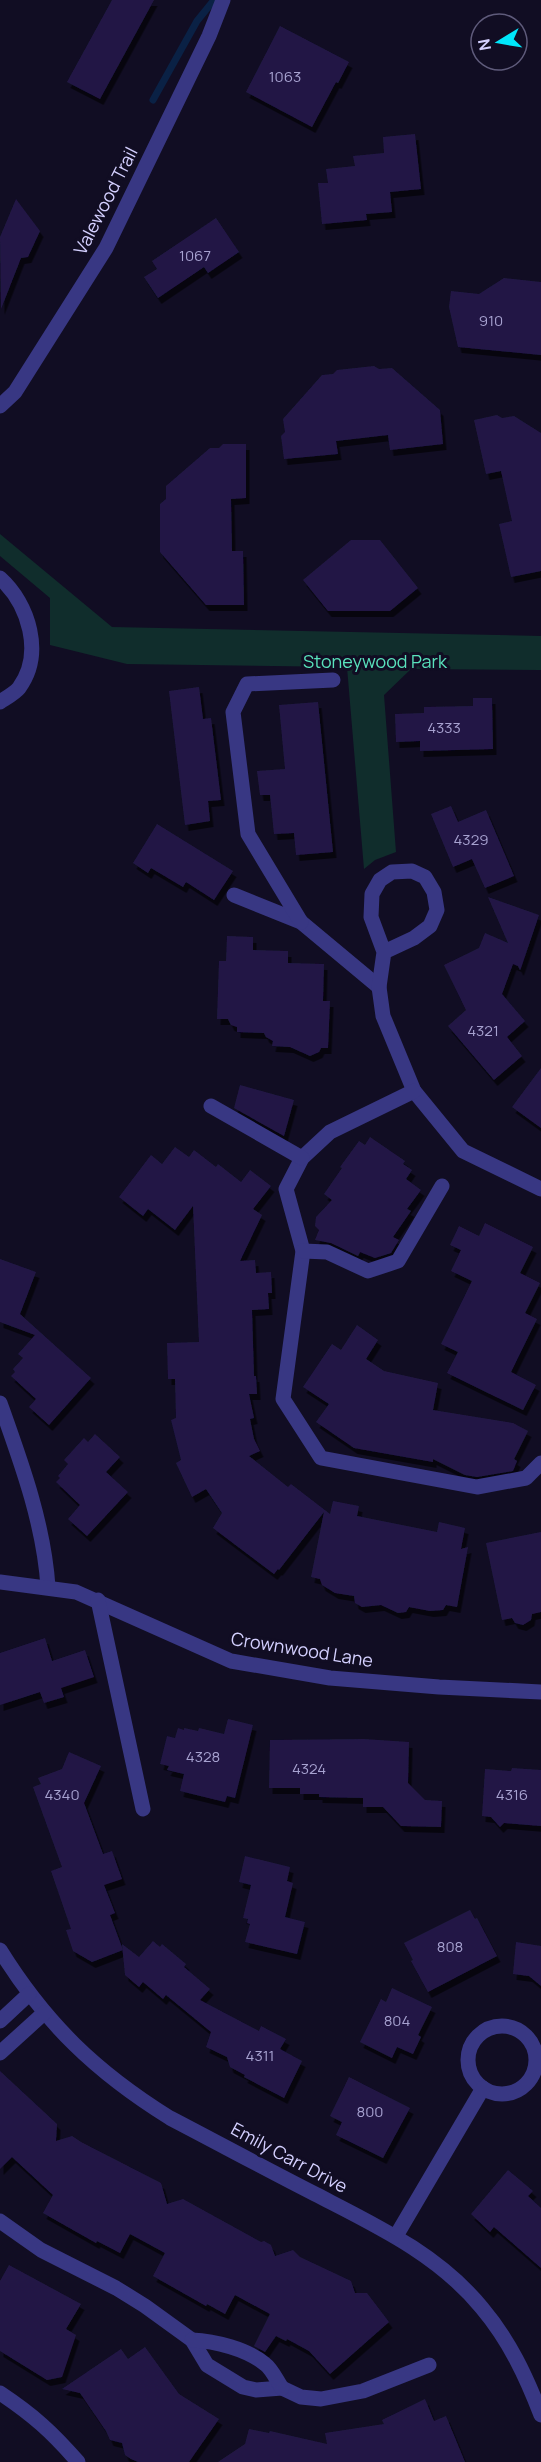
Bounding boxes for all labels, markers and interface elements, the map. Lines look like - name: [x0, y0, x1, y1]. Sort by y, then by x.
- north arrow: [469, 12, 529, 72]
- text: N: [472, 37, 496, 53]
- house number: 1063: [269, 66, 301, 87]
- street label: Valewood Trail: [68, 143, 143, 258]
- house number: 1067: [179, 245, 211, 266]
- house number: 910: [479, 310, 503, 331]
- park label: Stoneywood Park: [303, 649, 448, 673]
- house number: 4333: [427, 717, 461, 738]
- house number: 4329: [454, 829, 489, 850]
- house number: 4321: [467, 1020, 499, 1041]
- street label: Crownwood Lane: [229, 1626, 375, 1672]
- house number: 4328: [186, 1746, 220, 1767]
- house number: 4324: [292, 1758, 326, 1779]
- house number: 4340: [44, 1784, 80, 1805]
- house number: 4316: [496, 1784, 528, 1805]
- house number: 808: [437, 1936, 463, 1957]
- house number: 804: [384, 2010, 411, 2031]
- house number: 4311: [246, 2045, 274, 2066]
- house number: 800: [356, 2101, 384, 2122]
- street label: Emily Carr Drive: [227, 2116, 352, 2198]

